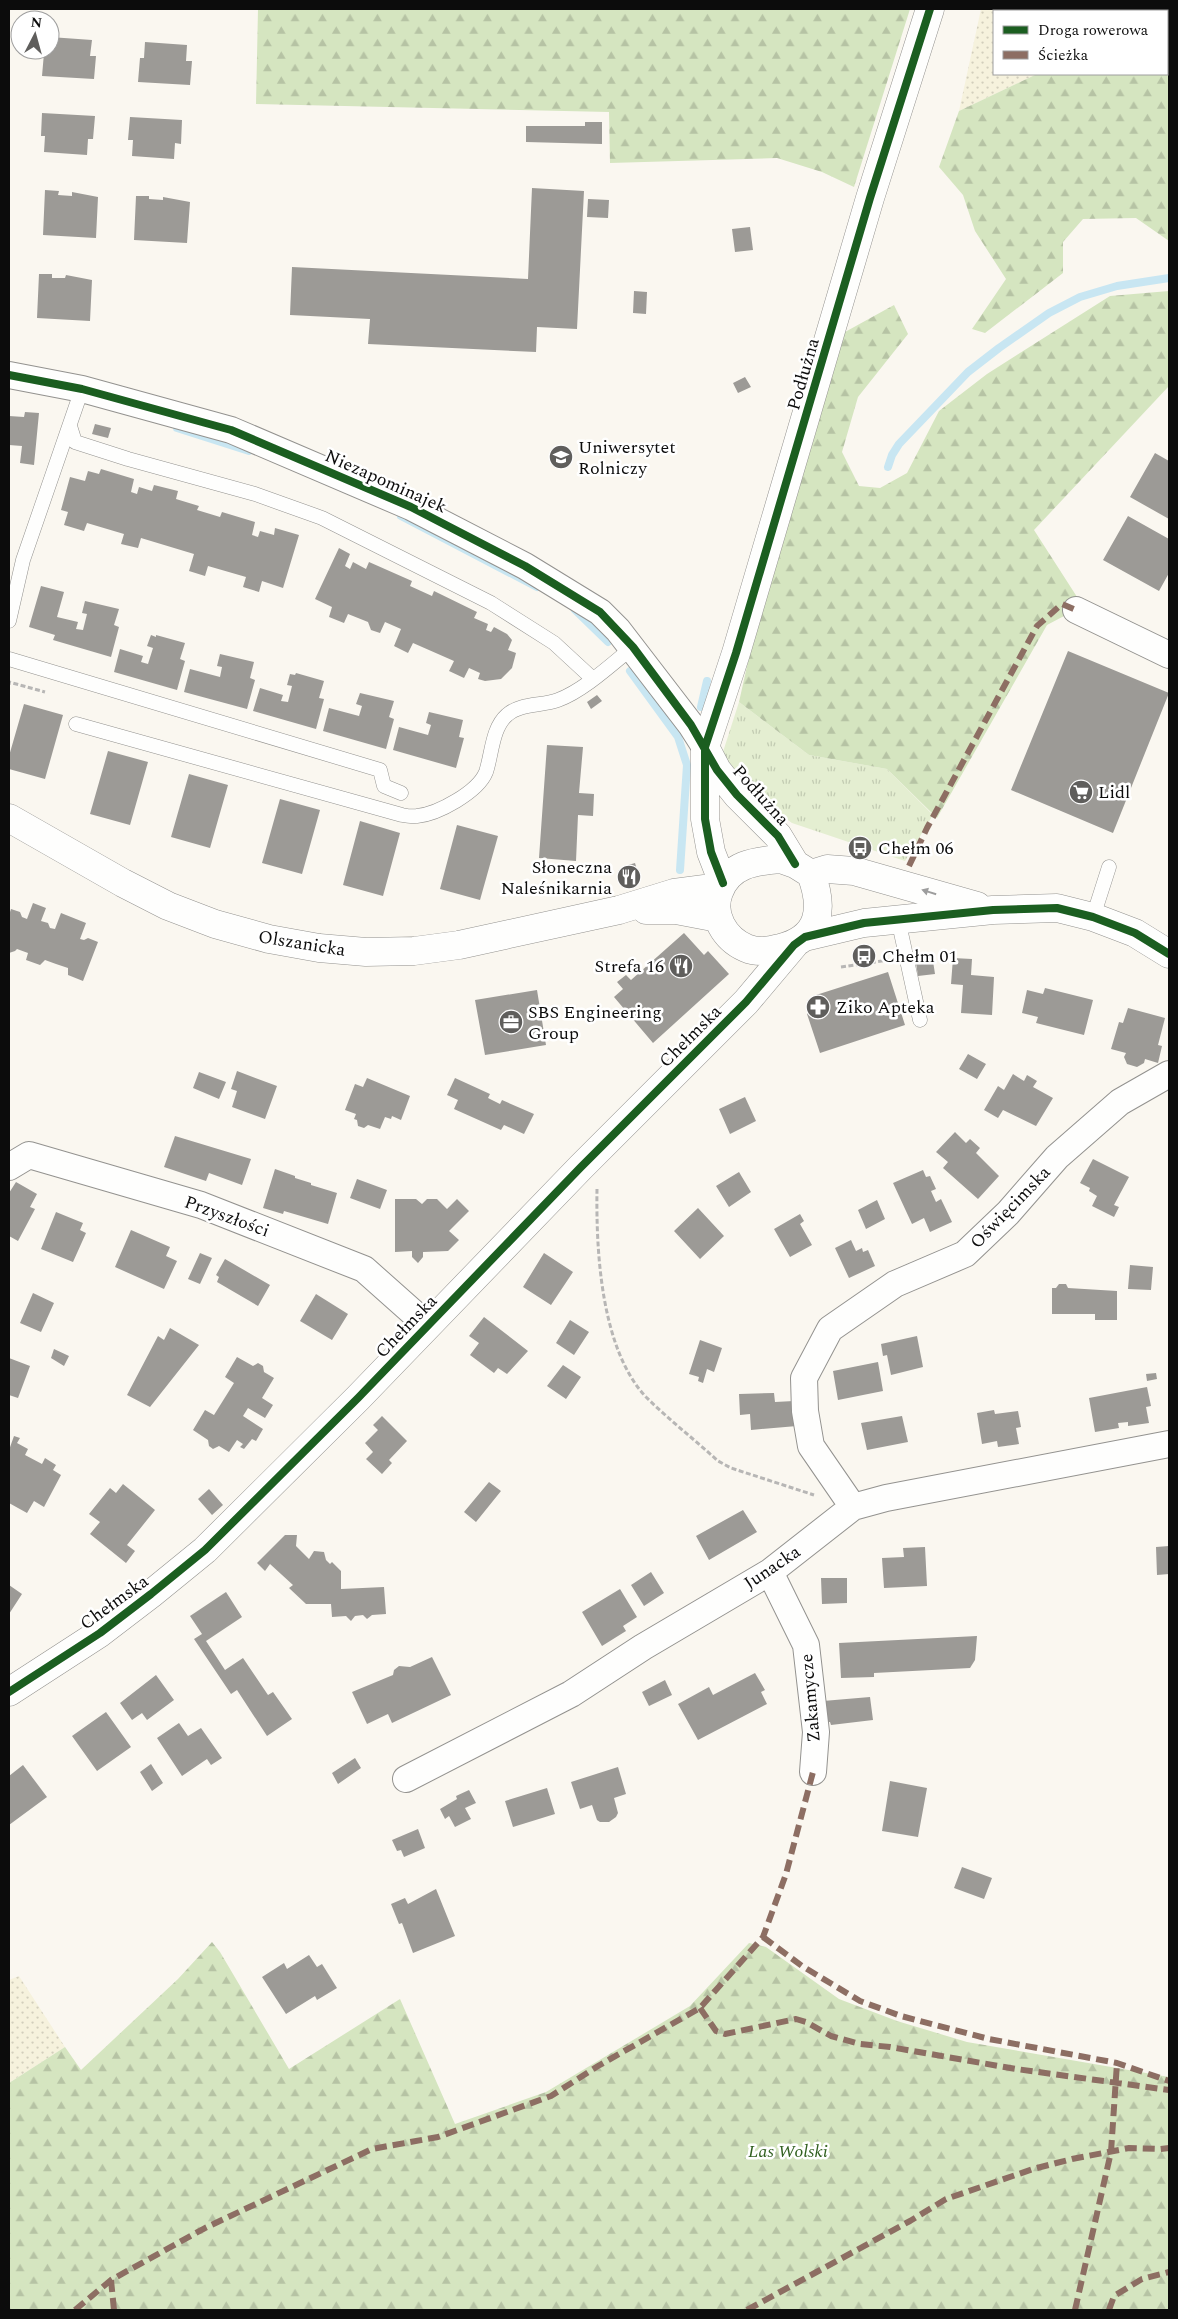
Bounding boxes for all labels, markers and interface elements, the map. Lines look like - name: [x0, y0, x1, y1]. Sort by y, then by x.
- north arrow: [10, 10, 60, 60]
- legend: [993, 10, 1168, 75]
- text: N: [30, 12, 43, 34]
- text: Droga rowerowa: [1038, 19, 1149, 42]
- text: Ścieżka: [1038, 44, 1089, 67]
- street label: Podłużna: [780, 335, 827, 414]
- place label: Uniwersytet Rolniczy: [578, 434, 676, 482]
- street label: Niezapominajek: [321, 443, 451, 520]
- school or university icon: Uniwersytet Rolniczy: [548, 444, 574, 470]
- street label: Podłużna: [726, 759, 796, 832]
- supermarket icon: Lidl: [1068, 779, 1094, 805]
- place label: Lidl: [1098, 779, 1130, 806]
- bus stop icon: Chełm 06: [847, 835, 873, 861]
- place label: Chełm 06: [878, 835, 954, 862]
- place label: Słoneczna Naleśnikarnia: [501, 854, 612, 902]
- restaurant icon: Słoneczna Naleśnikarnia: [616, 864, 642, 890]
- one-way arrow: [921, 888, 936, 896]
- street label: Olszanicka: [256, 923, 348, 964]
- bus stop icon: Chełm 01: [851, 943, 877, 969]
- place label: Chełm 01: [882, 943, 958, 970]
- place label: Strefa 16: [594, 953, 664, 980]
- restaurant icon: Strefa 16: [668, 953, 694, 979]
- pharmacy icon: Ziko Apteka: [805, 994, 831, 1020]
- place label: Ziko Apteka: [836, 994, 935, 1021]
- place label: SBS Engineering Group: [528, 999, 662, 1047]
- street label: Chełmska: [653, 999, 728, 1074]
- office icon: SBS Engineering Group: [498, 1009, 524, 1035]
- street label: Oświęcimska: [964, 1160, 1057, 1255]
- street label: Przyszłości: [180, 1189, 273, 1244]
- street label: Chełmska: [369, 1288, 444, 1364]
- street label: Junacka: [738, 1538, 806, 1596]
- street label: Chełmska: [74, 1568, 154, 1637]
- street label: Zakamycze: [793, 1653, 828, 1743]
- park label: Las Wolski: [748, 2138, 828, 2165]

